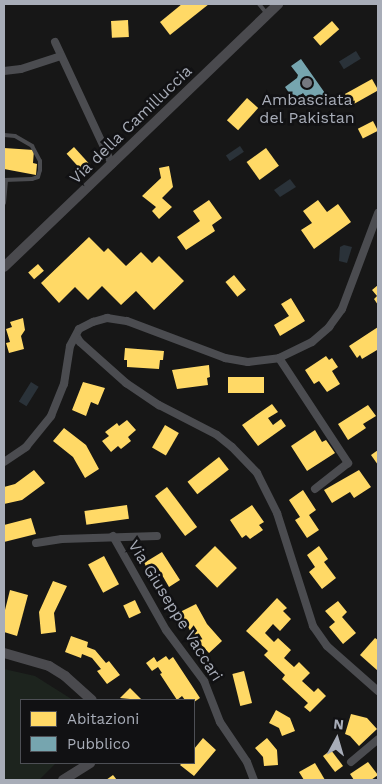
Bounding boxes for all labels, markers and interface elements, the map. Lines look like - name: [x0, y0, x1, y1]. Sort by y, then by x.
- street label: Via della Camilluccia: [66, 61, 196, 189]
- marker: Ambasciata del Pakistan: [301, 77, 313, 89]
- place label: Ambasciata del Pakistan: [259, 90, 355, 128]
- street label: Via Giuseppe Vaccari: [124, 537, 226, 685]
- legend: [20, 699, 195, 764]
- text: Abitazioni: [67, 710, 139, 728]
- north arrow: [312, 714, 362, 764]
- text: N: [333, 716, 345, 733]
- text: Pubblico: [67, 735, 130, 753]

